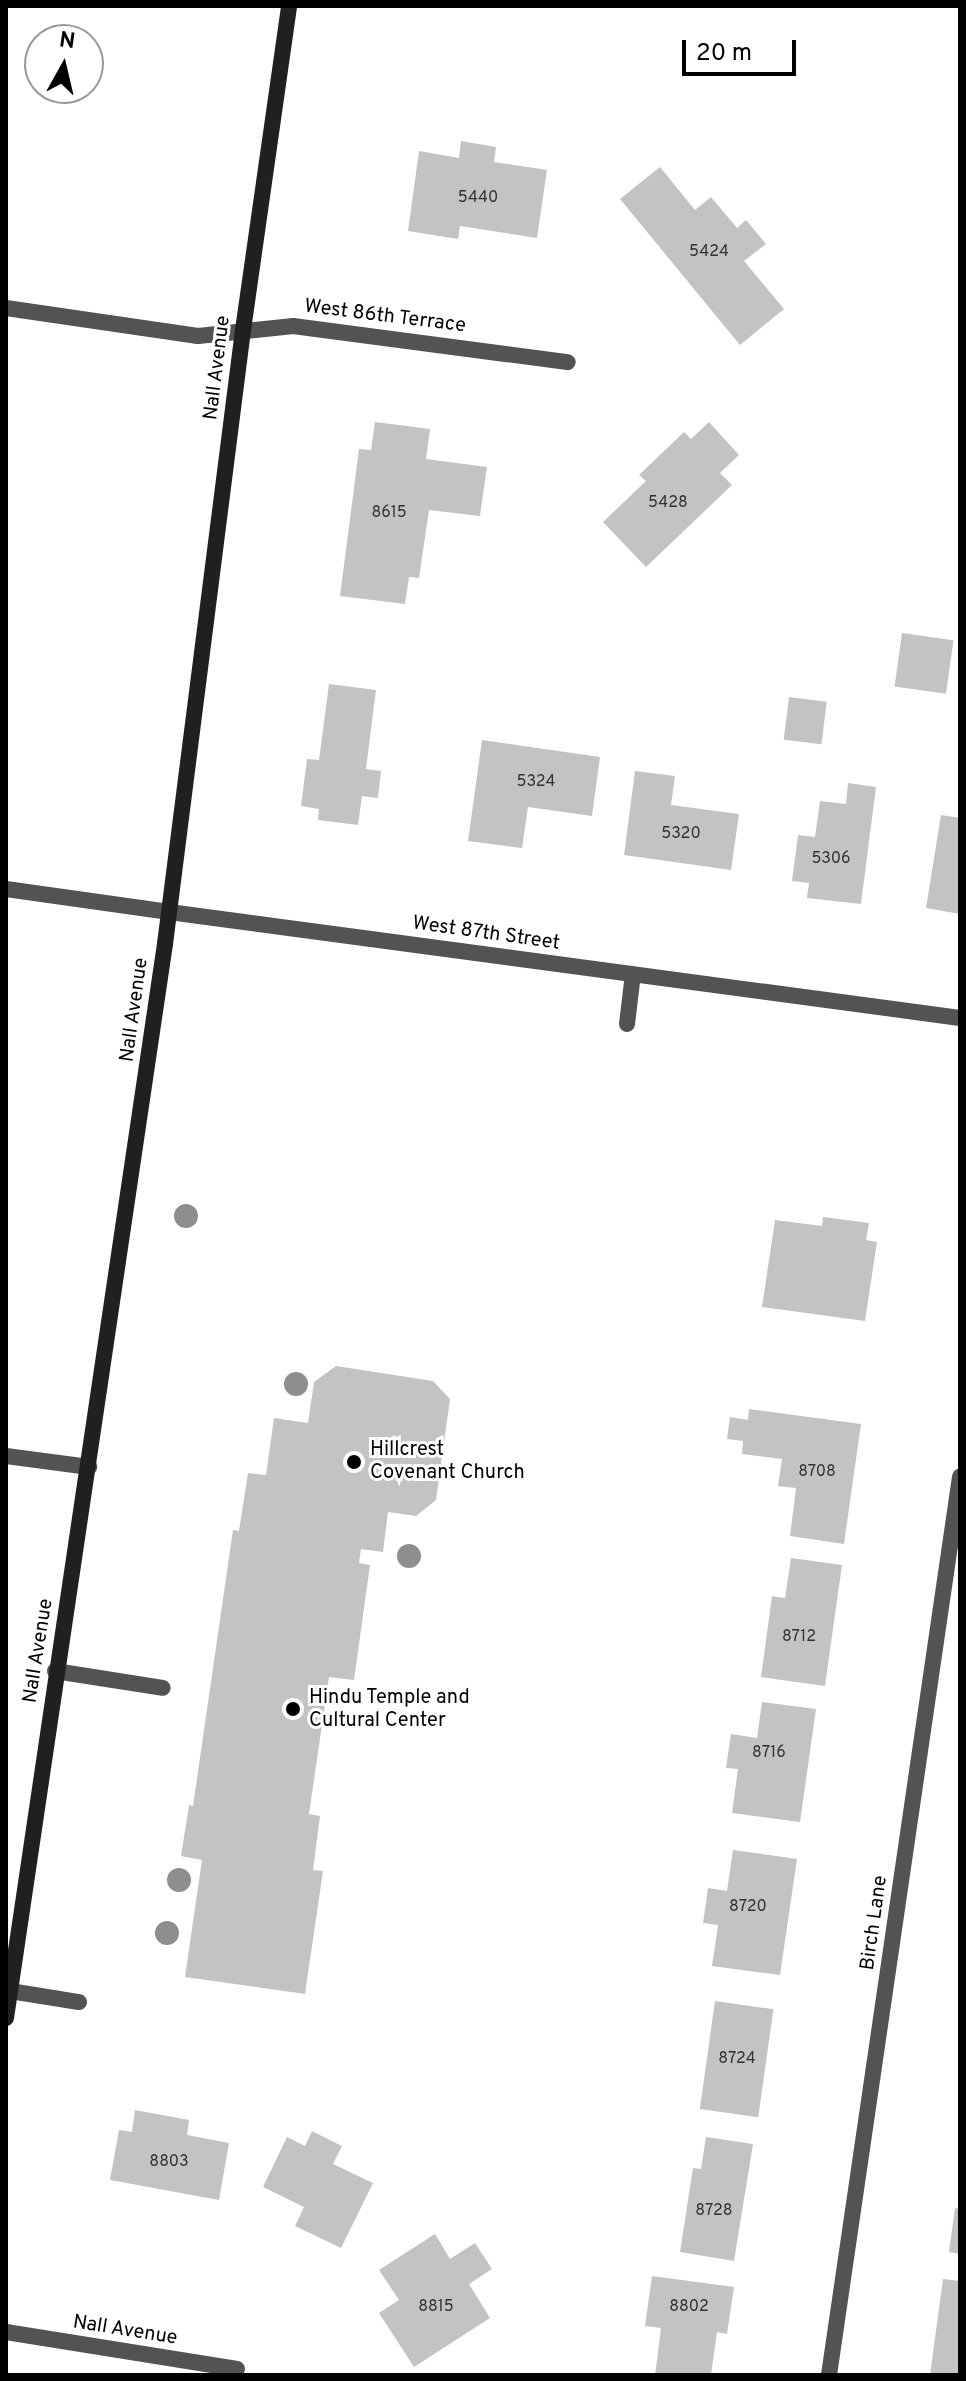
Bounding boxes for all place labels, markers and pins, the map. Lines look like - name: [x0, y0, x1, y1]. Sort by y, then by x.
- place label: Hillcrest Covenant Church: [370, 1438, 525, 1485]
- marker: Hillcrest Covenant Church: [345, 1453, 363, 1471]
- place label: Hindu Temple and Cultural Center: [309, 1686, 470, 1733]
- marker: Hindu Temple and Cultural Center: [284, 1700, 302, 1718]

